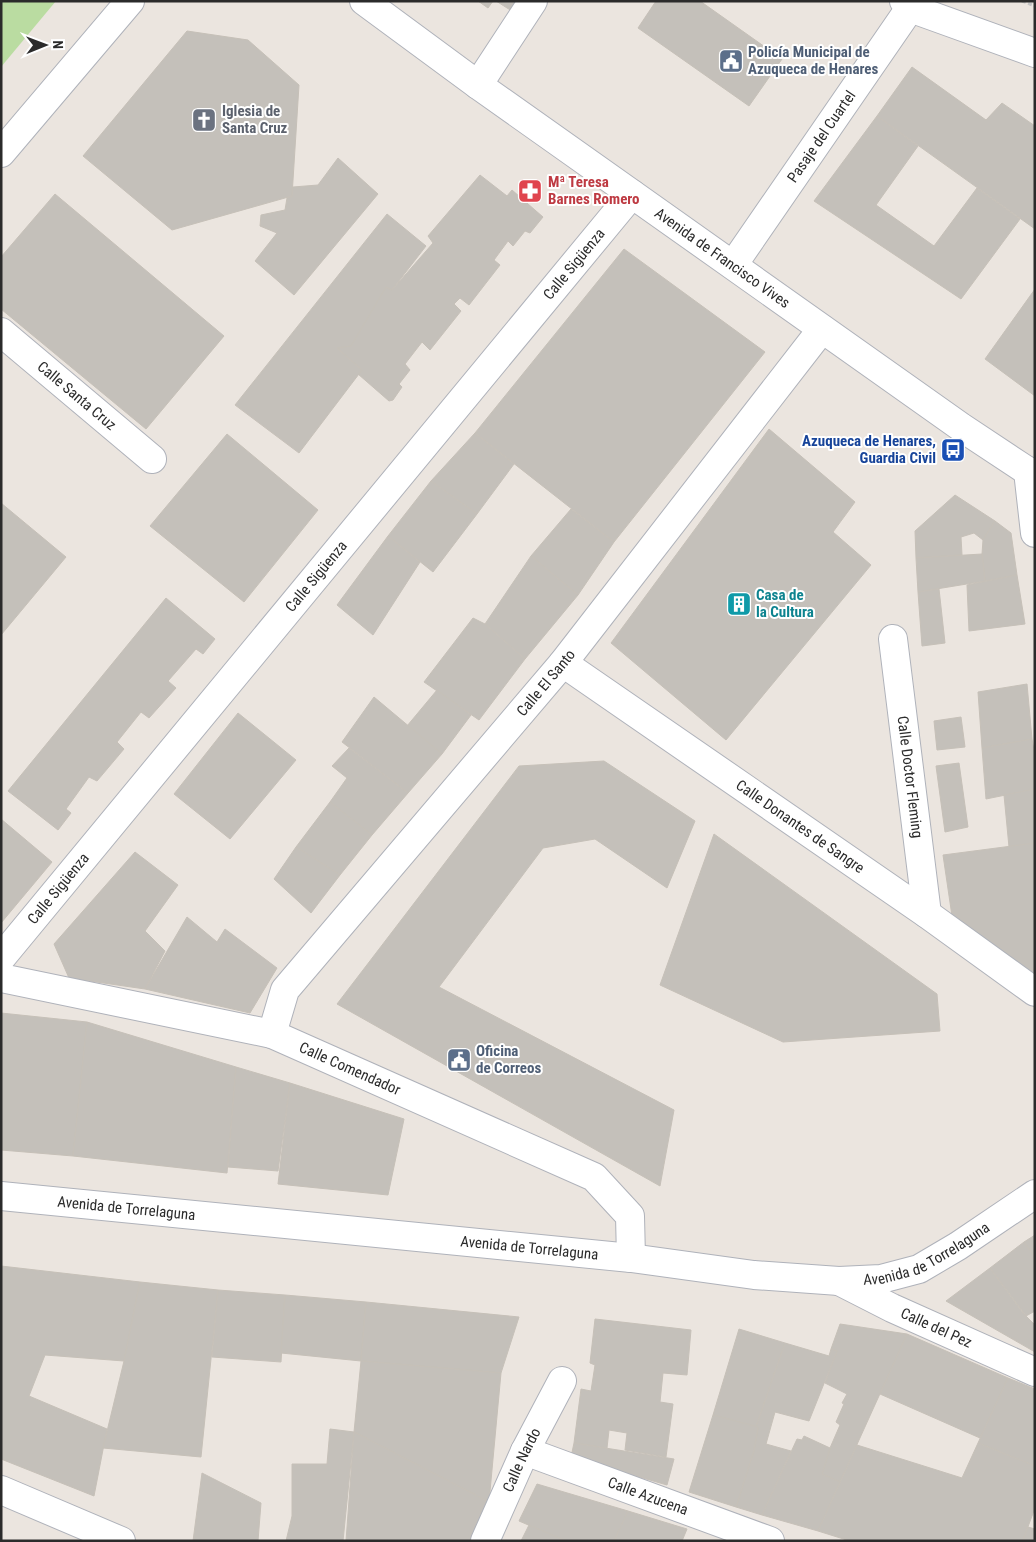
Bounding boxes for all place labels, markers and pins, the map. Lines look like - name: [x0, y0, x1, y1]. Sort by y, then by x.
- place label: Policía Municipal de Azuqueca de Henares: [748, 43, 879, 78]
- public building icon: Policía Municipal de Azuqueca de Henares: [718, 48, 744, 74]
- place label: Iglesia de Santa Cruz: [222, 102, 288, 137]
- church icon: Iglesia de Santa Cruz: [191, 107, 217, 133]
- place label: Mª Teresa Barnes Romero: [548, 173, 640, 208]
- pharmacy icon: Mª Teresa Barnes Romero: [517, 178, 543, 204]
- place label: Azuqueca de Henares, Guardia Civil: [802, 432, 936, 467]
- bus stop icon: Azuqueca de Henares, Guardia Civil: [940, 437, 966, 463]
- place label: Casa de la Cultura: [756, 586, 814, 621]
- building icon: Casa de la Cultura: [726, 591, 752, 617]
- place label: Oficina de Correos: [476, 1042, 542, 1077]
- public building icon: Oficina de Correos: [446, 1047, 472, 1073]

